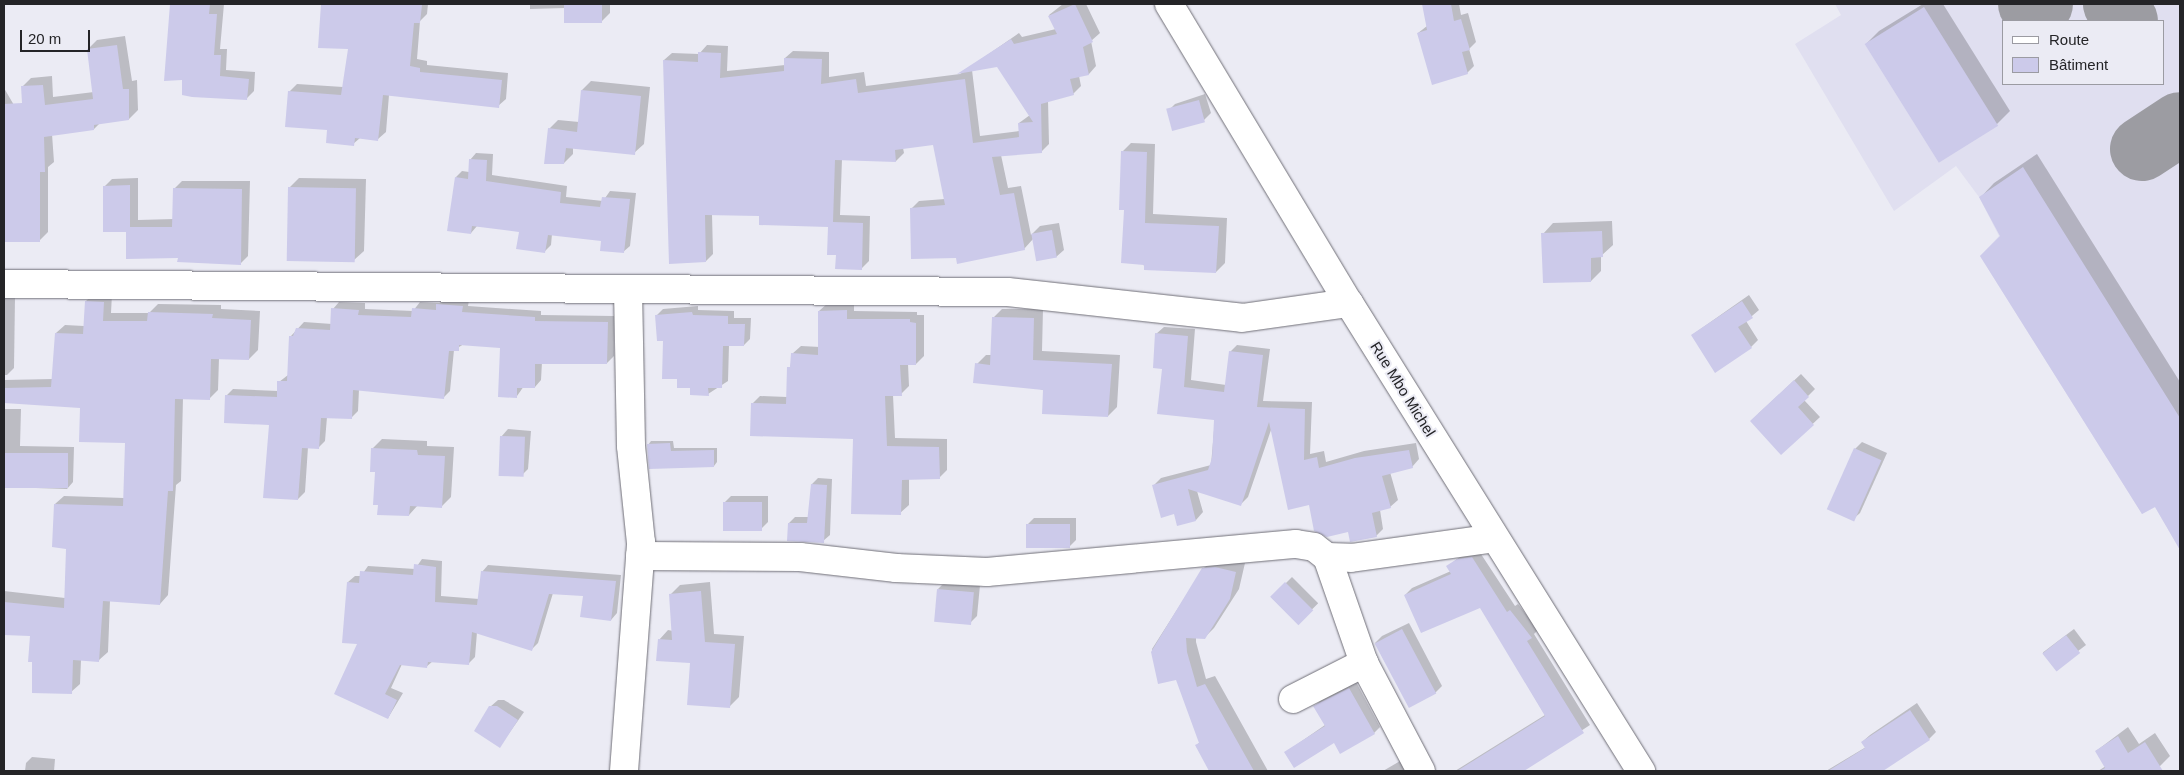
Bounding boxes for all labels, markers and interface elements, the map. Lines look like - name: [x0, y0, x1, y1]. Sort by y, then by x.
- scale bar: [22, 20, 92, 52]
- legend: [2002, 20, 2164, 85]
- text: 20 m: [28, 30, 61, 47]
- text: Route: [2049, 31, 2089, 48]
- text: Bâtiment: [2049, 56, 2108, 73]
- street label: Rue Mbo Michel: [1367, 338, 1439, 440]

